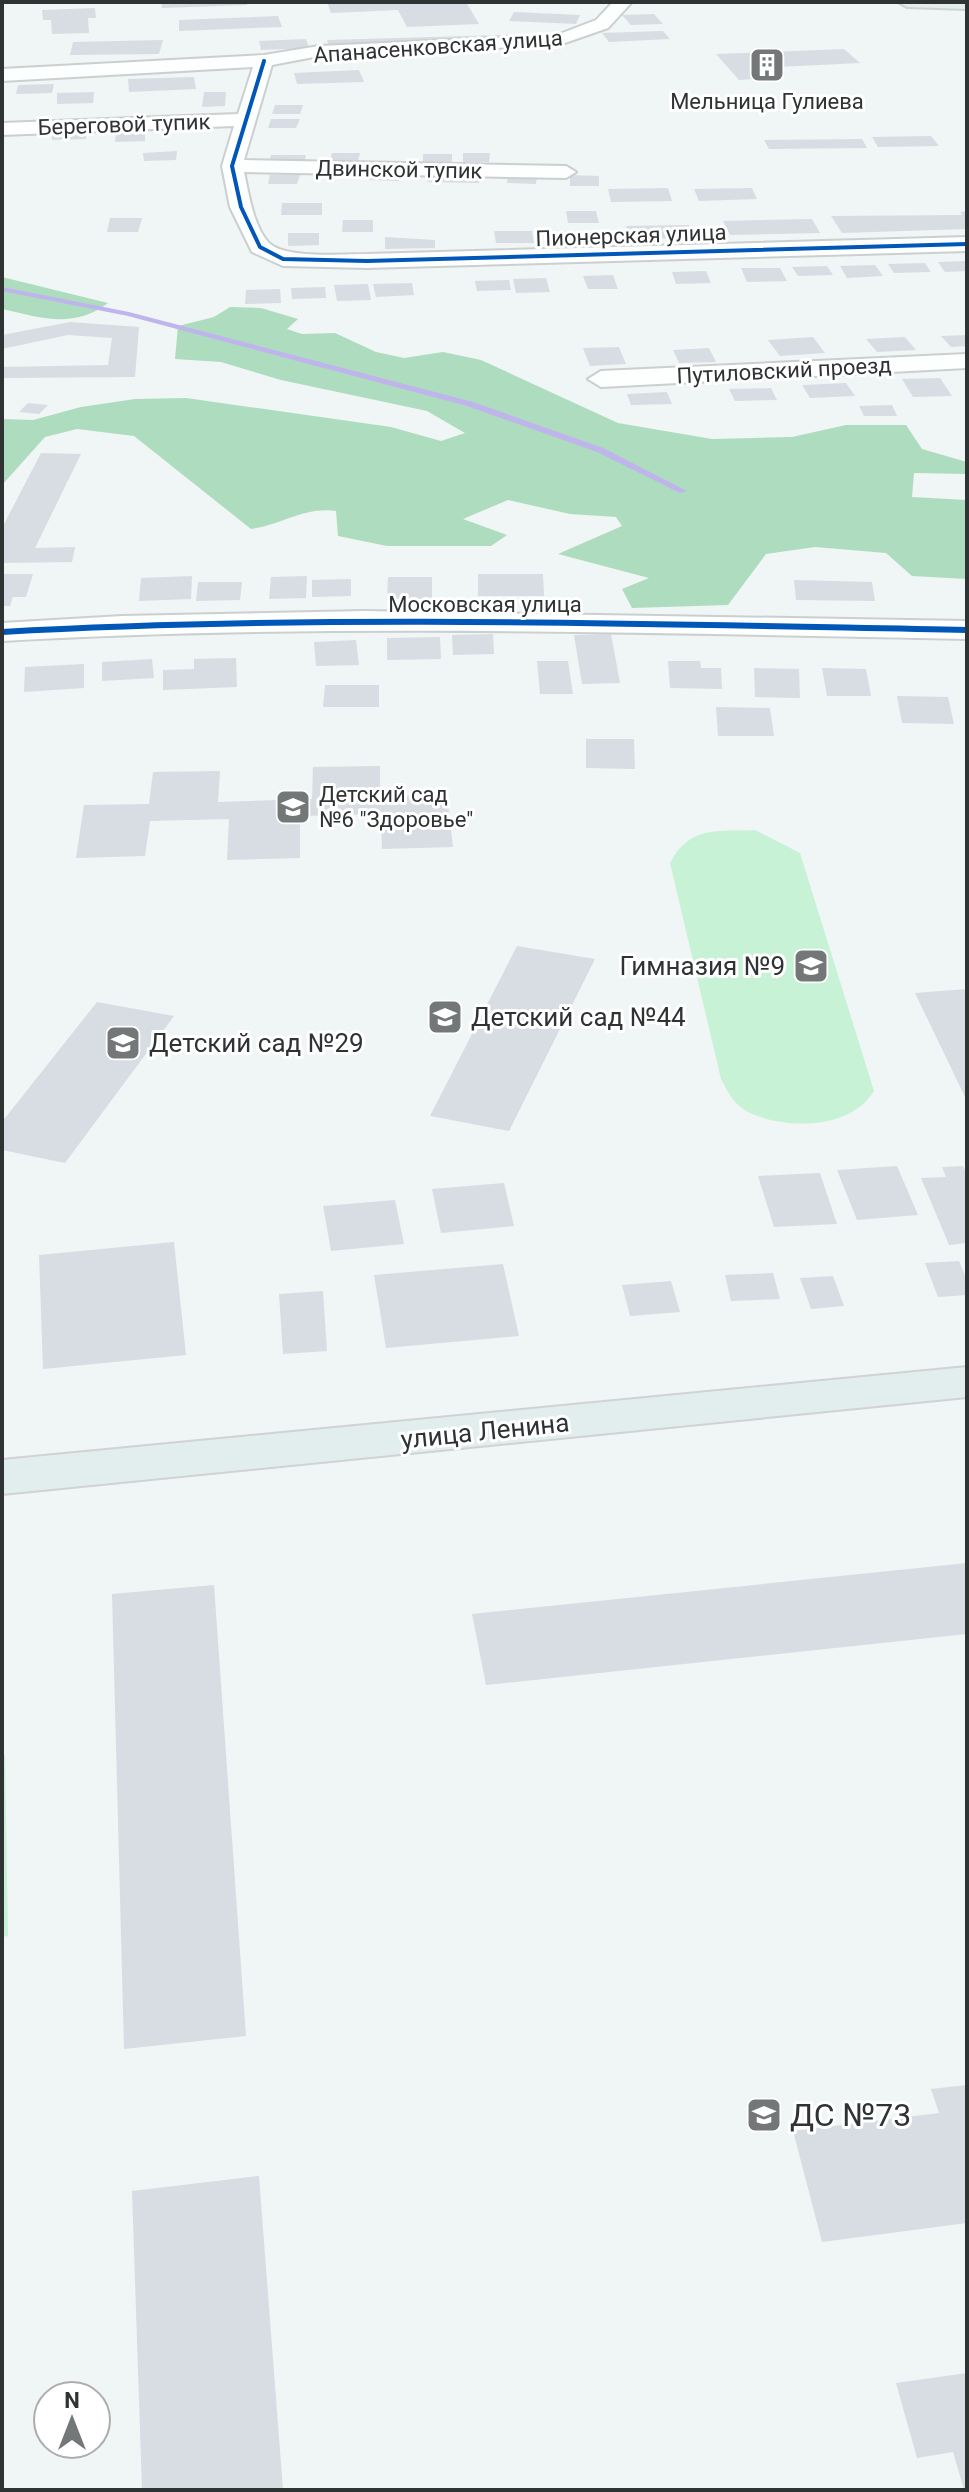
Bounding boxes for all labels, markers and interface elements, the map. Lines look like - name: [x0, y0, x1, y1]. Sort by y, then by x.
- street label: Апанасенковская улица: [313, 25, 563, 68]
- building icon: Мельница Гулиева: [748, 46, 786, 84]
- place label: Мельница Гулиева: [670, 89, 864, 114]
- street label: Береговой тупик: [37, 109, 211, 140]
- street label: Двинской тупик: [315, 156, 483, 183]
- street label: Пионерская улица: [535, 220, 727, 251]
- street label: Путиловский проезд: [676, 352, 892, 389]
- street label: Московская улица: [388, 592, 582, 617]
- place label: Детский сад №6 "Здоровье": [319, 782, 473, 832]
- school or university icon: Детский сад №6 "Здоровье": [274, 788, 312, 826]
- school or university icon: Гимназия №9: [792, 947, 830, 985]
- place label: Гимназия №9: [619, 951, 785, 981]
- school or university icon: Детский сад №44: [426, 998, 464, 1036]
- place label: Детский сад №44: [471, 1002, 686, 1032]
- school or university icon: Детский сад №29: [104, 1024, 142, 1062]
- place label: Детский сад №29: [149, 1028, 364, 1058]
- street label: улица Ленина: [399, 1407, 571, 1455]
- school or university icon: ДС №73: [745, 2096, 783, 2134]
- place label: ДС №73: [790, 2096, 911, 2134]
- north arrow: [32, 2380, 112, 2460]
- text: N: [64, 2388, 80, 2413]

